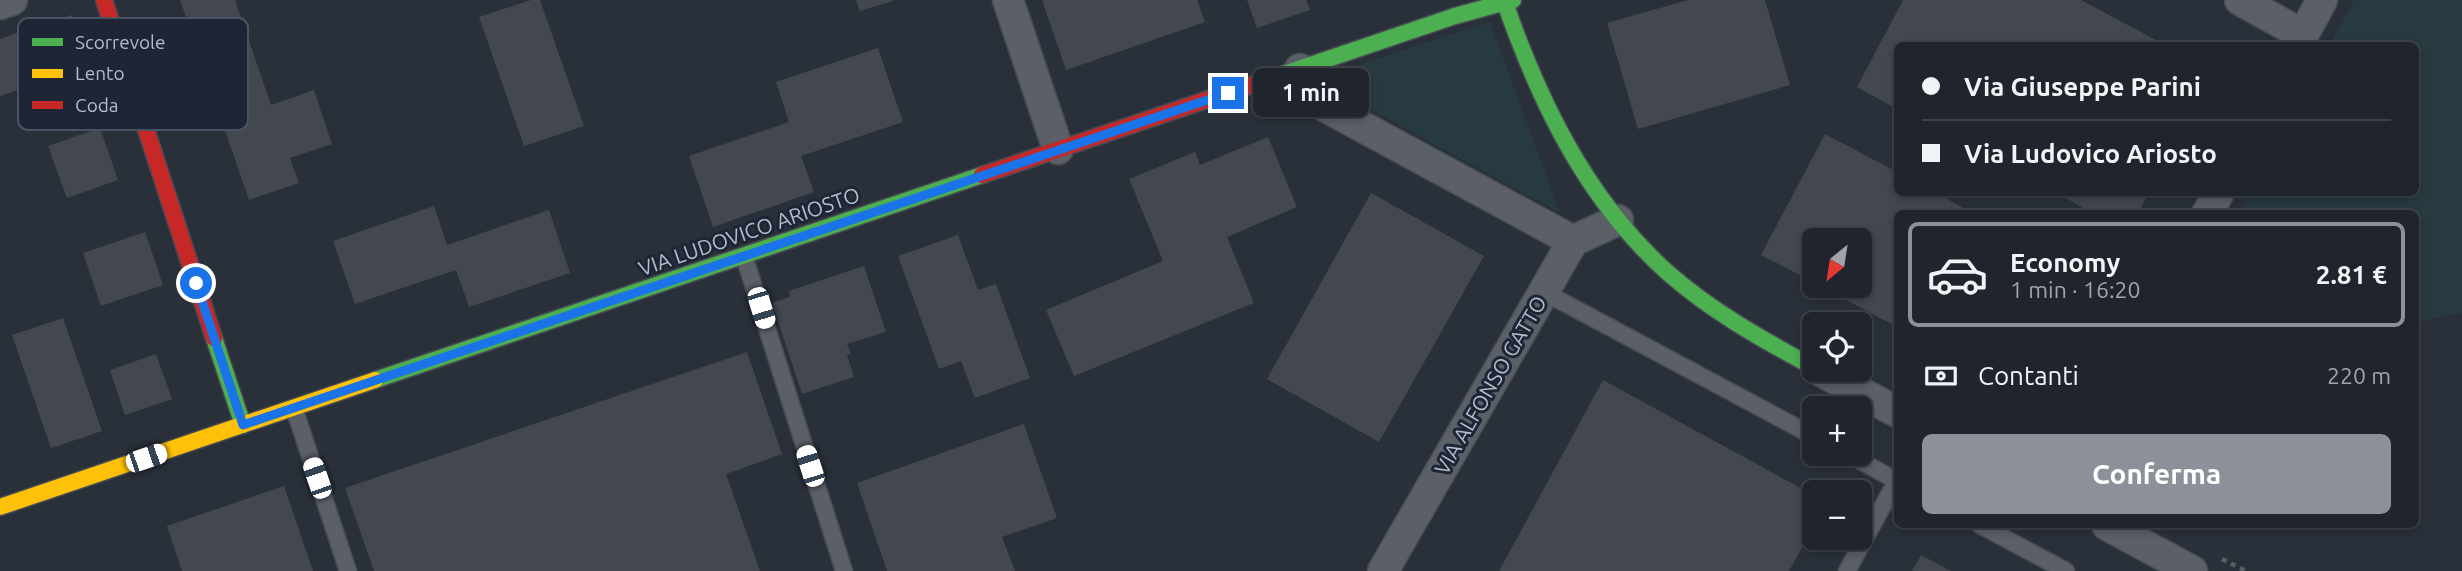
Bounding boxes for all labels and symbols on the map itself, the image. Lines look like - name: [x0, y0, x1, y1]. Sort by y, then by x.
- legend: [18, 18, 248, 130]
- text: Scorrevole: [75, 31, 166, 53]
- text: Lento: [75, 62, 125, 84]
- callout: 1 min: [1252, 68, 1368, 118]
- route end: [1212, 77, 1244, 109]
- text: Coda: [75, 94, 119, 116]
- street label: VIA LUDOVICO ARIOSTO: [635, 182, 863, 280]
- north arrow: [1802, 228, 1872, 298]
- route start: [180, 267, 212, 299]
- car: [745, 285, 778, 331]
- street label: VIA ALFONSO GATTO: [1429, 291, 1551, 479]
- car: [123, 441, 170, 475]
- car: [794, 443, 827, 489]
- car: [301, 455, 334, 501]

